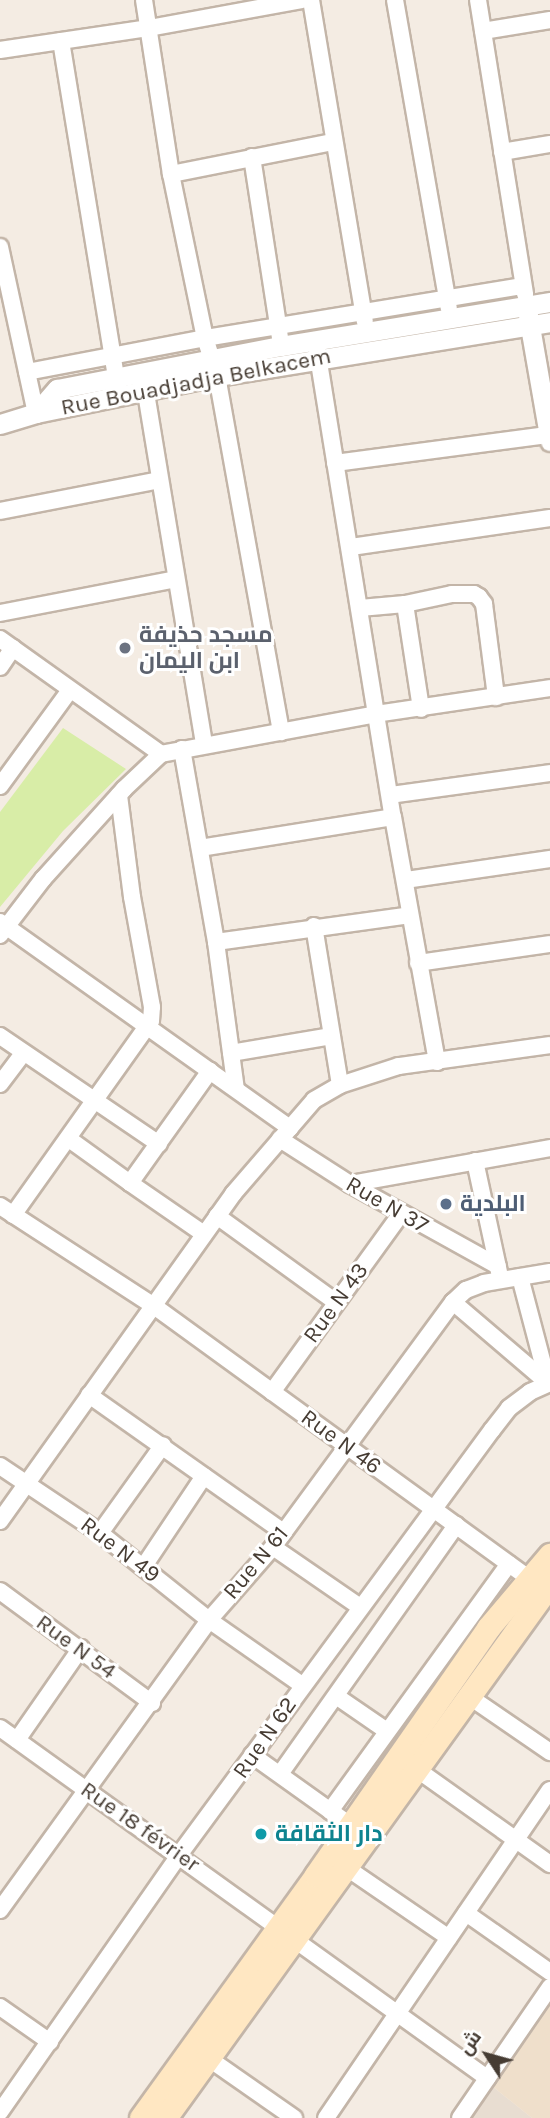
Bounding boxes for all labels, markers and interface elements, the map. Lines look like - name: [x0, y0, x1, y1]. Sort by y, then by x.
- street label: Rue Bouadjadja Belkacem: [59, 342, 333, 422]
- place label: مسجد حذيفة ابن اليمان: [139, 621, 273, 675]
- marker: مسجد حذيفة ابن اليمان: [117, 640, 133, 656]
- street label: Rue N 37: [341, 1170, 433, 1240]
- place label: البلدية: [460, 1190, 526, 1218]
- marker: البلدية: [438, 1196, 454, 1212]
- street label: Rue N 43: [298, 1257, 374, 1349]
- street label: Rue N 46: [295, 1404, 387, 1480]
- street label: Rue N 49: [75, 1511, 165, 1589]
- street label: Rue N 61: [217, 1521, 295, 1605]
- street label: Rue N 54: [31, 1609, 121, 1685]
- street label: Rue N 62: [227, 1692, 303, 1784]
- street label: Rue 18 février: [75, 1776, 205, 1878]
- place label: دار الثقافة: [275, 1820, 383, 1848]
- marker: دار الثقافة: [253, 1826, 269, 1842]
- north arrow: [452, 2020, 522, 2090]
- text: ش: [454, 2026, 486, 2059]

